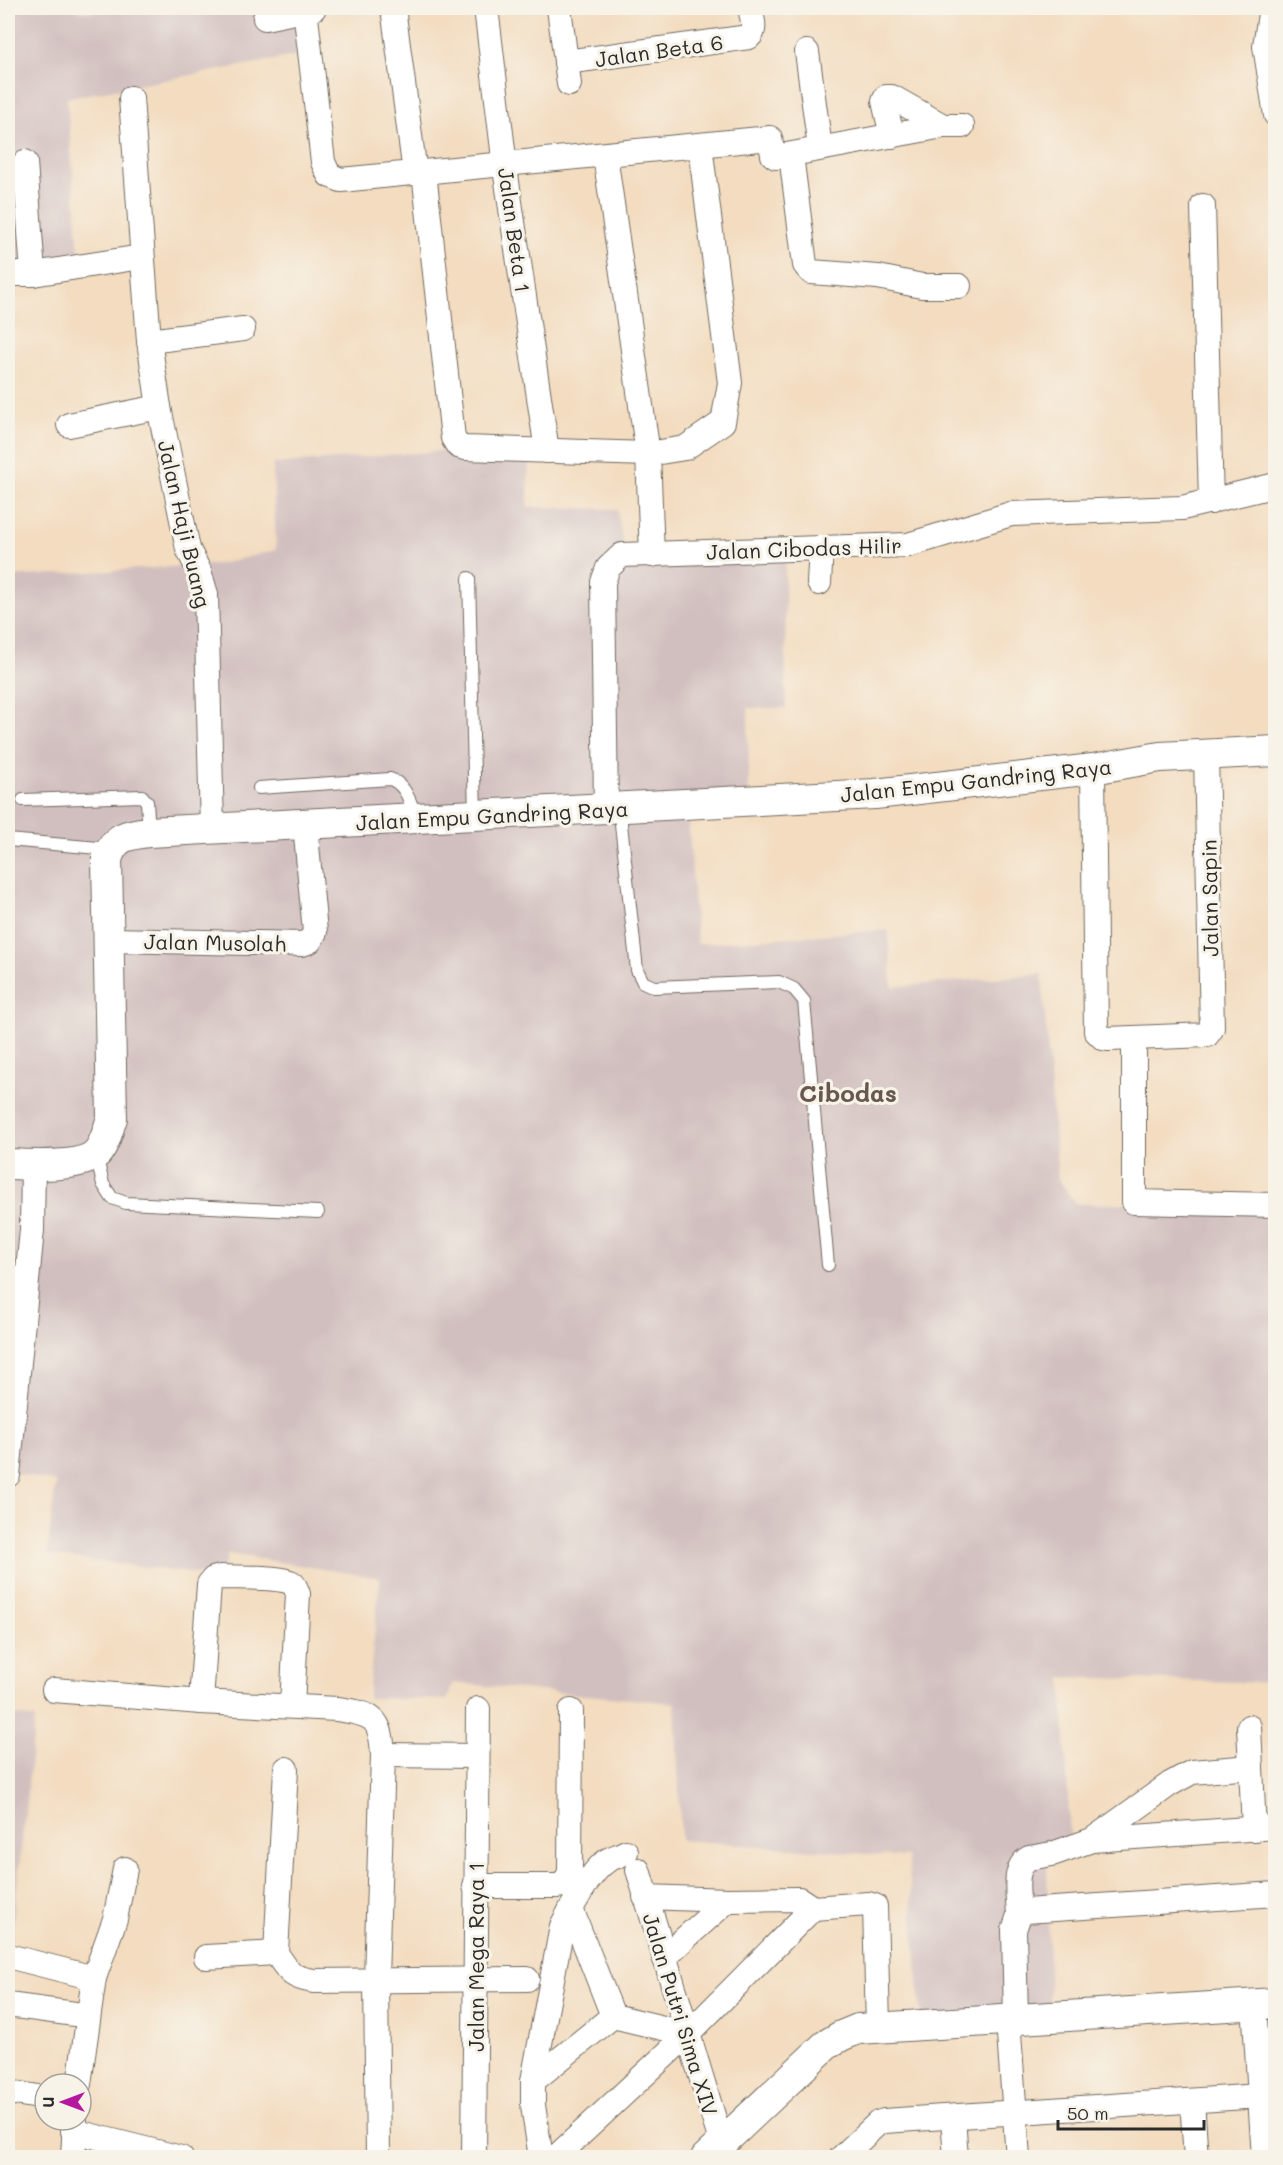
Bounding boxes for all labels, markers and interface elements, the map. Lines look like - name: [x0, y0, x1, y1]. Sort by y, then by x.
- street label: Jalan Beta 6: [593, 28, 725, 72]
- street label: Jalan Beta 1: [493, 166, 537, 294]
- street label: Jalan Haji Buang: [153, 438, 217, 610]
- street label: Jalan Cibodas Hilir: [706, 531, 902, 565]
- street label: Jalan Empu Gandring Raya: [839, 752, 1113, 808]
- street label: Jalan Empu Gandring Raya: [355, 794, 629, 836]
- street label: Jalan Sapin: [1194, 839, 1224, 957]
- street label: Jalan Musolah: [144, 927, 286, 957]
- district label: Cibodas: [799, 1077, 897, 1108]
- street label: Jalan Mega Raya 1: [462, 1862, 489, 2052]
- street label: Jalan Putri Sima XIV: [637, 1910, 725, 2118]
- north arrow: [33, 2072, 93, 2132]
- scale bar: [1058, 2093, 1204, 2131]
- text: U: [37, 2096, 58, 2108]
- text: 50 m: [1067, 2101, 1109, 2125]

